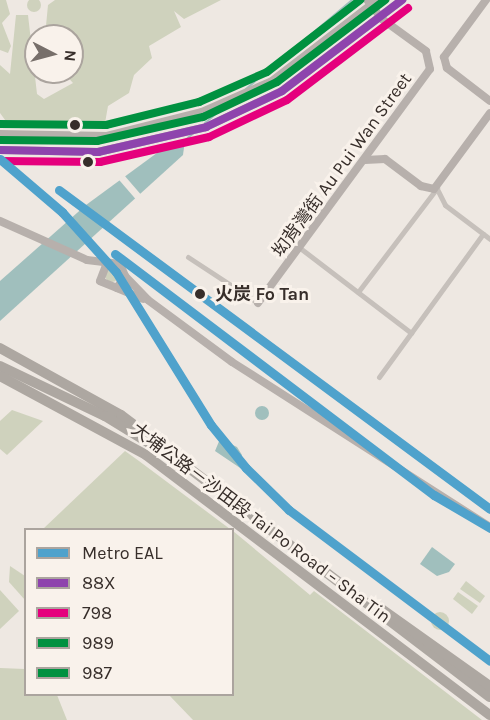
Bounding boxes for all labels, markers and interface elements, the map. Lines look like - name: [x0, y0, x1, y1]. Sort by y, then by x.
- north arrow: [24, 24, 84, 84]
- text: N: [60, 49, 80, 62]
- street label: 㘭背灣街 Au Pui Wan Street: [268, 69, 416, 261]
- unlabelled marker: [69, 119, 81, 131]
- unlabelled marker: [82, 156, 94, 168]
- place label: 火炭 Fo Tan: [215, 283, 309, 305]
- marker: 火炭 Fo Tan: [190, 284, 210, 304]
- street label: 大埔公路－沙田段 Tai Po Road – Sha Tin: [127, 418, 395, 628]
- legend: [24, 528, 234, 696]
- text: Metro EAL: [82, 542, 163, 564]
- text: 88X: [82, 572, 116, 594]
- text: 798: [82, 602, 112, 624]
- text: 989: [82, 632, 114, 654]
- text: 987: [82, 662, 112, 684]

